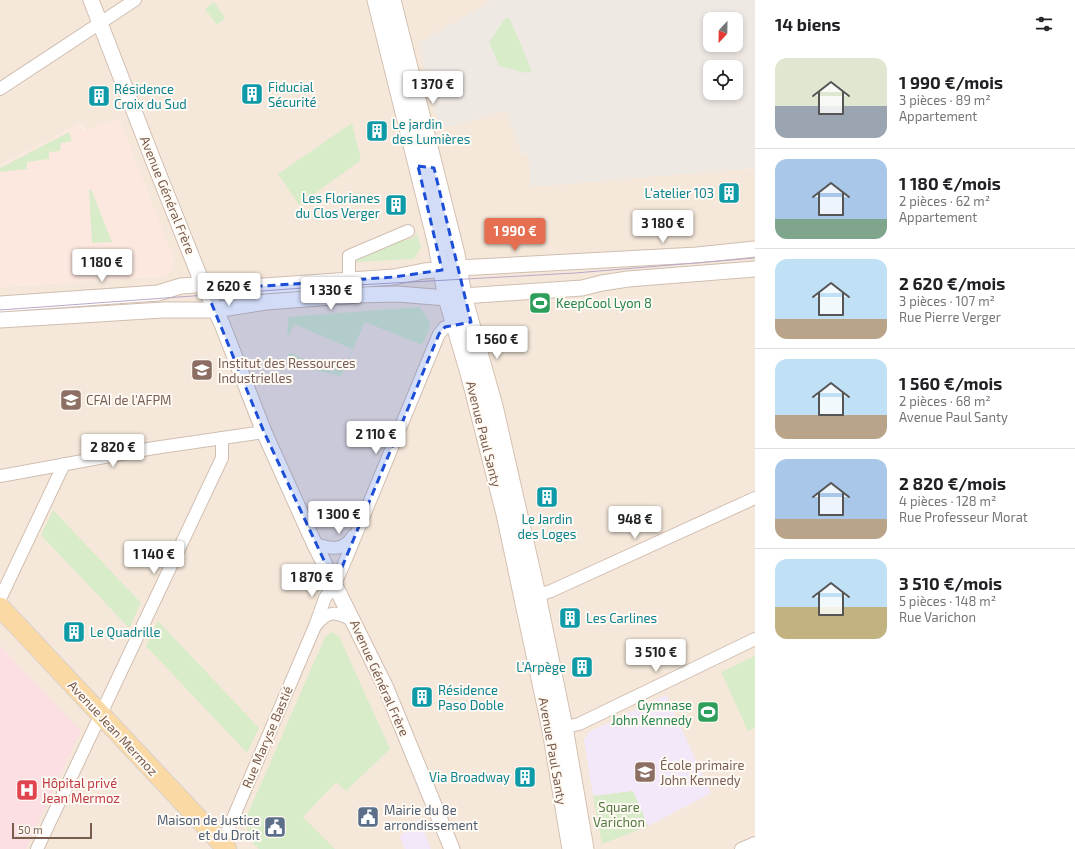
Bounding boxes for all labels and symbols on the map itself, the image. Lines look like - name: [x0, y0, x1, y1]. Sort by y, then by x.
- north arrow: [703, 12, 743, 52]
- pin: 1 370 €: [396, 71, 470, 105]
- place label: Fiducial Sécurité: [268, 79, 316, 110]
- place label: Résidence Croix du Sud: [114, 81, 187, 112]
- building icon: Fiducial Sécurité: [239, 81, 265, 107]
- building icon: Résidence Croix du Sud: [86, 83, 112, 109]
- place label: Le jardin des Lumières: [392, 116, 470, 147]
- building icon: Le jardin des Lumières: [364, 118, 390, 144]
- street label: Avenue Général Frère: [137, 134, 199, 256]
- building icon: L'atelier 103: [716, 180, 742, 206]
- place label: L'atelier 103: [645, 185, 714, 201]
- place label: Les Florianes du Clos Verger: [295, 190, 380, 221]
- building icon: Les Florianes du Clos Verger: [383, 192, 409, 218]
- pin: 3 180 €: [626, 210, 700, 244]
- pin: 1 990 €: [478, 218, 552, 252]
- pin: 1 180 €: [65, 249, 139, 283]
- pin: 2 620 €: [192, 273, 266, 307]
- pin: 1 330 €: [294, 277, 368, 311]
- sports icon: KeepCool Lyon 8: [527, 290, 553, 316]
- place label: KeepCool Lyon 8: [556, 295, 652, 311]
- pin: 1 560 €: [460, 326, 534, 360]
- place label: Institut des Ressources Industrielles: [218, 355, 356, 386]
- school or university icon: Institut des Ressources Industrielles: [189, 357, 215, 383]
- street label: Avenue Paul Santy: [463, 379, 505, 489]
- school or university icon: CFAI de l'AFPM: [58, 387, 84, 413]
- place label: CFAI de l'AFPM: [86, 392, 171, 408]
- pin: 2 110 €: [339, 421, 413, 455]
- pin: 2 820 €: [76, 434, 150, 468]
- building icon: Le Jardin des Loges: [534, 484, 560, 510]
- pin: 1 300 €: [302, 501, 376, 535]
- pin: 948 €: [607, 506, 663, 540]
- place label: Le Jardin des Loges: [518, 511, 576, 542]
- pin: 1 140 €: [117, 541, 191, 575]
- pin: 1 870 €: [275, 564, 349, 598]
- building icon: Les Carlines: [557, 605, 583, 631]
- place label: Les Carlines: [586, 610, 657, 626]
- street label: Avenue Général Frère: [347, 617, 413, 739]
- building icon: Le Quadrille: [61, 619, 87, 645]
- place label: Le Quadrille: [90, 624, 160, 640]
- pin: 3 510 €: [619, 639, 693, 673]
- building icon: L'Arpège: [569, 654, 595, 680]
- place label: L'Arpège: [516, 659, 566, 675]
- street label: Avenue Jean Mermoz: [65, 677, 161, 779]
- place label: Résidence Paso Doble: [438, 682, 504, 713]
- street label: Rue Maryse Bastié: [238, 684, 296, 790]
- building icon: Résidence Paso Doble: [409, 684, 435, 710]
- street label: Avenue Paul Santy: [536, 696, 570, 806]
- place label: Gymnase John Kennedy: [611, 697, 692, 728]
- sports icon: Gymnase John Kennedy: [695, 699, 721, 725]
- place label: École primaire John Kennedy: [660, 756, 744, 788]
- school or university icon: École primaire John Kennedy: [632, 759, 658, 785]
- building icon: Via Broadway: [512, 764, 538, 790]
- place label: Via Broadway: [429, 769, 510, 785]
- place label: Hôpital privé Jean Mermoz: [42, 775, 120, 806]
- hospital icon: Hôpital privé Jean Mermoz: [14, 777, 40, 803]
- park label: Square Varichon: [593, 799, 645, 830]
- place label: Mairie du 8e arrondissement: [384, 802, 478, 833]
- public building icon: Mairie du 8e arrondissement: [355, 804, 381, 830]
- place label: Maison de Justice et du Droit: [157, 812, 260, 843]
- public building icon: Maison de Justice et du Droit: [262, 814, 288, 840]
- scale bar: [12, 821, 92, 840]

